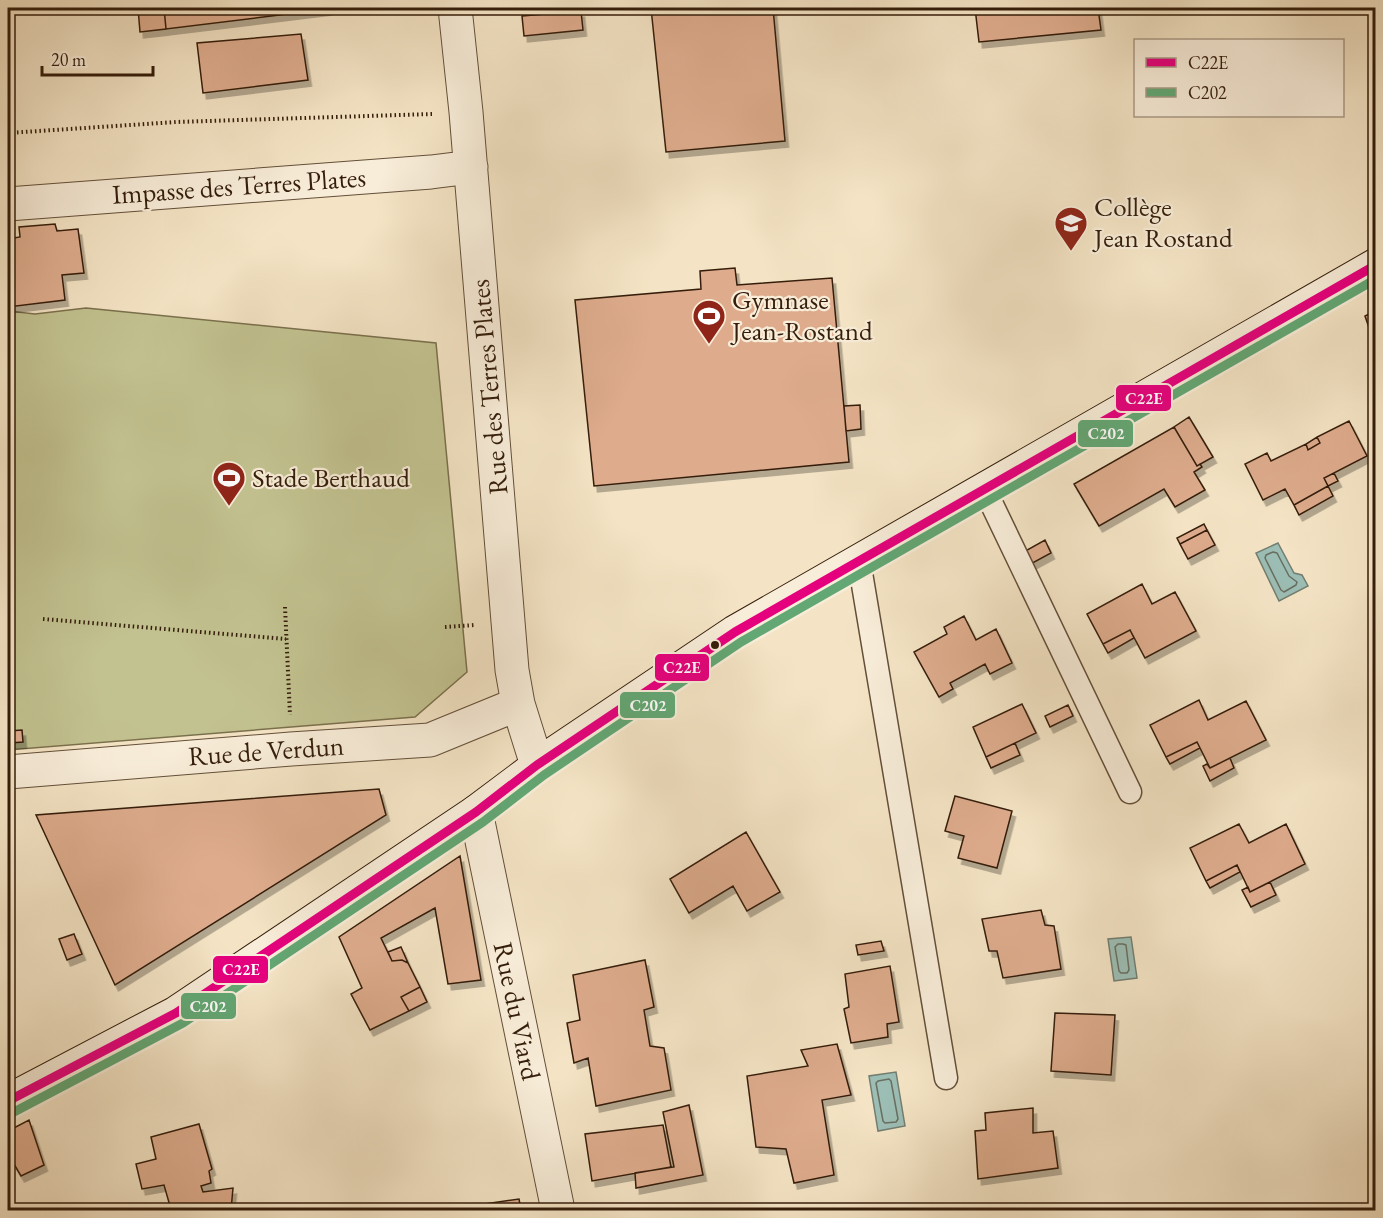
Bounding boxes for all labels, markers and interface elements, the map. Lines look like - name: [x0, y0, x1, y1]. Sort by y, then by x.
- scale bar: [42, 39, 153, 77]
- legend: [1134, 39, 1344, 117]
- text: 20 m: [51, 48, 86, 71]
- text: C22E: [1188, 51, 1228, 74]
- text: C202: [1188, 81, 1227, 104]
- street label: Impasse des Terres Plates: [111, 159, 367, 212]
- place label: Collège Jean Rostand: [1092, 189, 1233, 255]
- school or university icon: Collège Jean Rostand: [1053, 205, 1089, 252]
- street label: Rue des Terres Plates: [462, 278, 515, 496]
- place label: Gymnase Jean-Rostand: [730, 282, 873, 348]
- sports icon: Gymnase Jean-Rostand: [691, 298, 727, 345]
- line badge: C22E: [1115, 384, 1172, 412]
- text: C22E: [1125, 388, 1163, 409]
- line badge: C202: [1077, 419, 1134, 448]
- text: C202: [1088, 423, 1125, 444]
- sports icon: Stade Berthaud: [211, 460, 247, 507]
- place label: Stade Berthaud: [252, 460, 410, 495]
- unlabelled marker: [709, 639, 721, 651]
- line badge: C22E: [654, 653, 710, 682]
- text: C22E: [663, 657, 701, 678]
- line badge: C202: [619, 691, 676, 719]
- text: C202: [630, 695, 667, 716]
- street label: Rue de Verdun: [187, 728, 345, 773]
- street label: Rue du Viard: [486, 939, 549, 1084]
- line badge: C22E: [212, 955, 269, 984]
- text: C22E: [222, 959, 260, 980]
- line badge: C202: [180, 992, 237, 1020]
- text: C202: [190, 996, 227, 1017]

